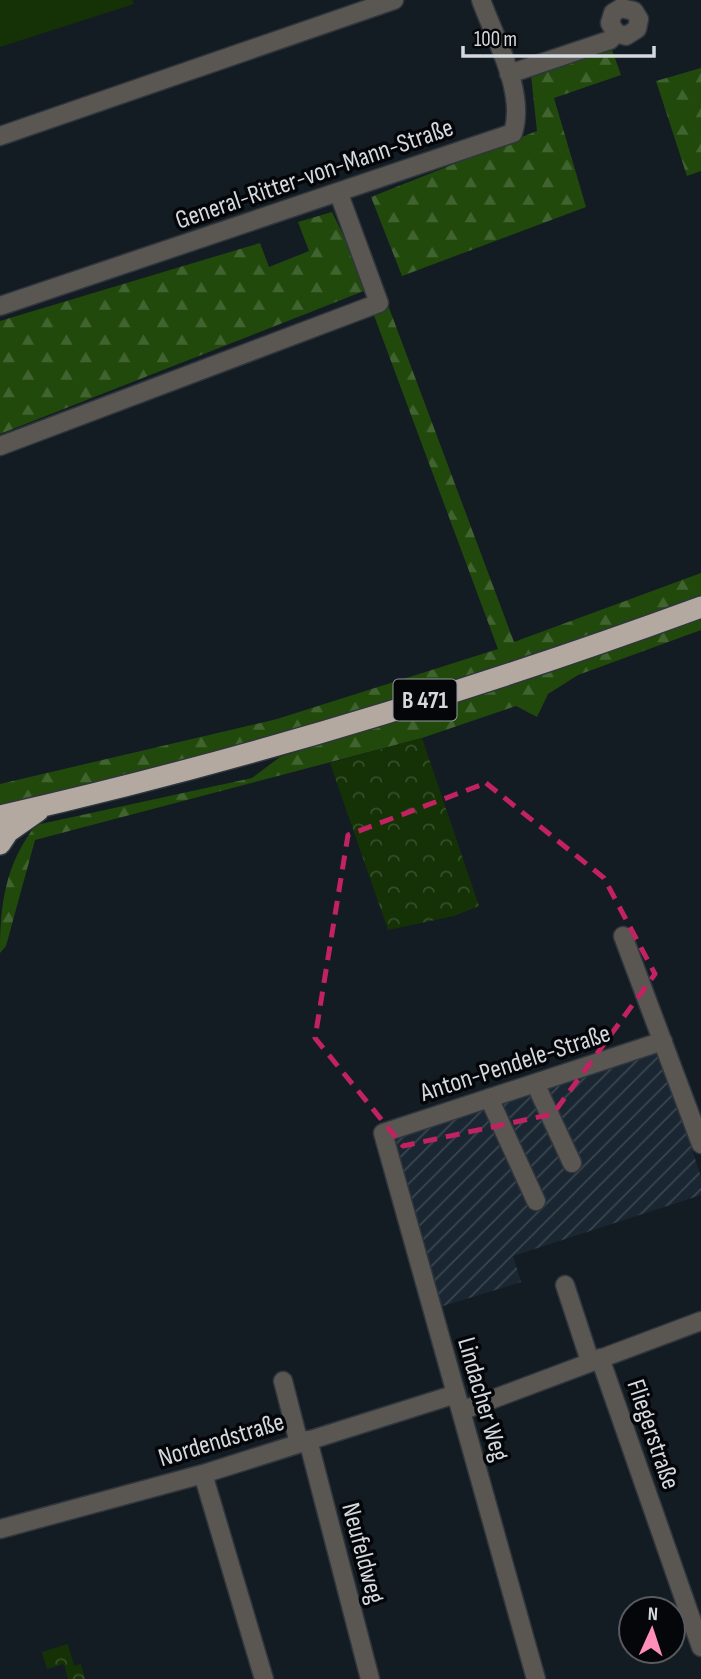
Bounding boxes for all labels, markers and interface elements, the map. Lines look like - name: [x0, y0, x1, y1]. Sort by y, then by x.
- scale bar: [463, 14, 654, 58]
- text: 100 m: [474, 27, 517, 52]
- street label: General-Ritter-von-Mann-Straße: [171, 112, 458, 237]
- road number: B 471: [394, 680, 457, 720]
- street label: Anton-Pendele-Straße: [416, 1018, 614, 1109]
- street label: Lindacher Weg: [450, 1334, 515, 1465]
- street label: Fliegerstraße: [619, 1376, 686, 1493]
- street label: Nordendstraße: [155, 1407, 288, 1474]
- street label: Neufeldweg: [334, 1500, 391, 1607]
- north arrow: [617, 1595, 687, 1665]
- text: N: [647, 1603, 658, 1626]

